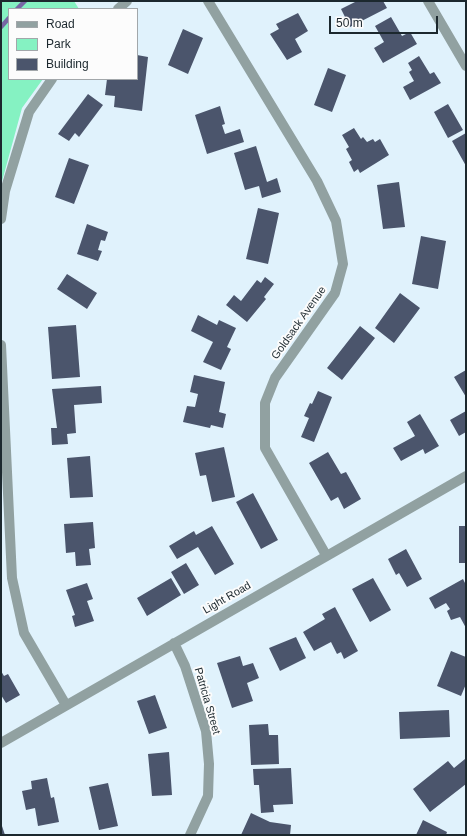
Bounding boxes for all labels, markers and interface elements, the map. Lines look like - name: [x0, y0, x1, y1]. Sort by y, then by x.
- legend: [8, 8, 138, 80]
- scale bar: [331, 8, 440, 34]
- text: 50 m: [336, 16, 363, 30]
- text: Road: [46, 17, 75, 31]
- text: Park: [46, 37, 71, 51]
- text: Building: [46, 57, 89, 71]
- street label: Goldsack Avenue: [269, 284, 329, 362]
- street label: Light Road: [201, 579, 253, 617]
- street label: Patricia Street: [191, 666, 223, 736]

